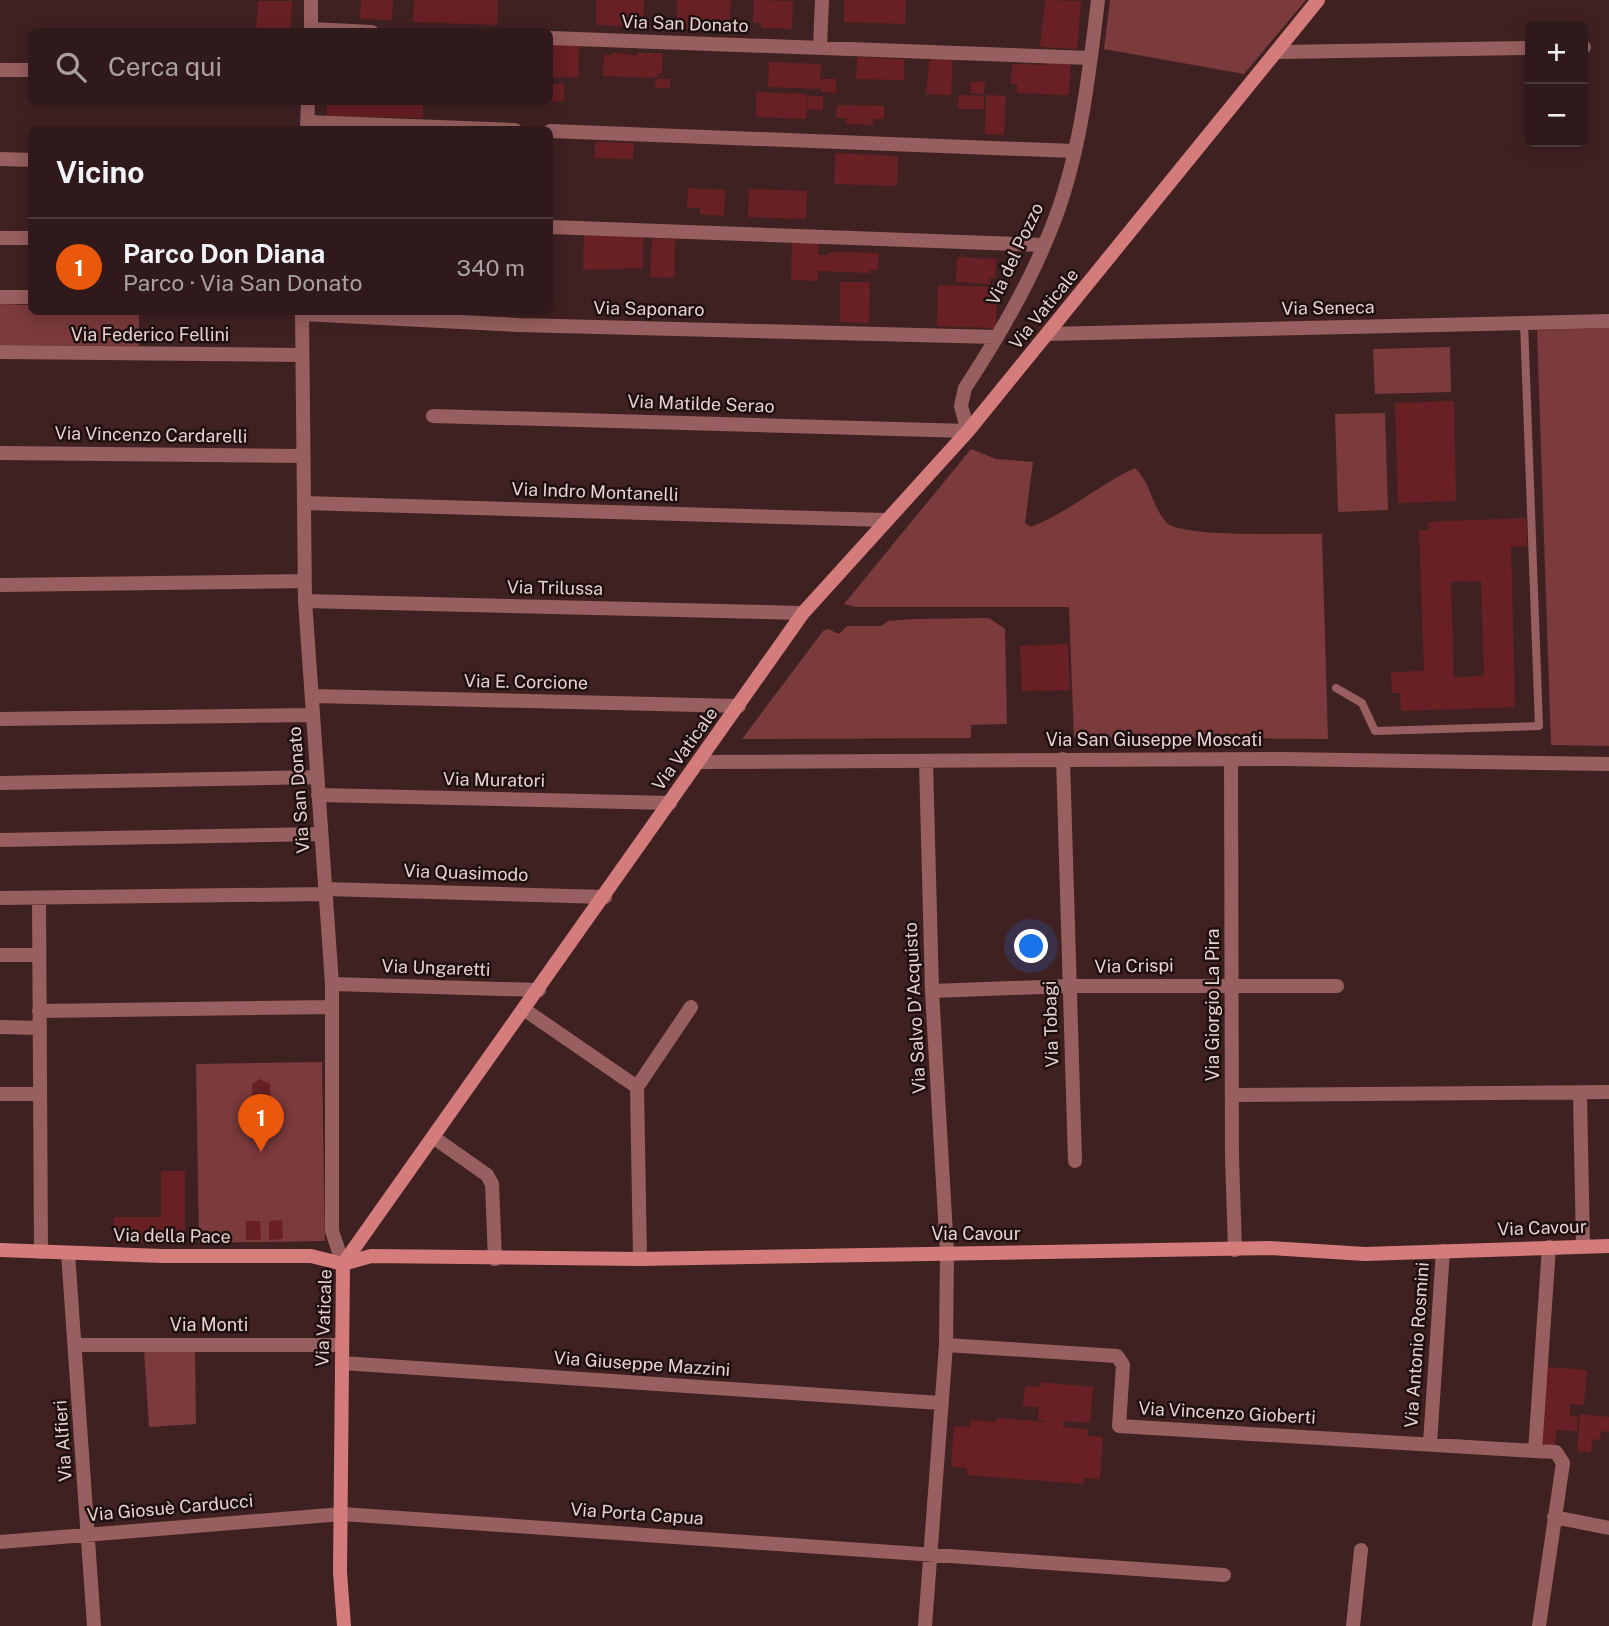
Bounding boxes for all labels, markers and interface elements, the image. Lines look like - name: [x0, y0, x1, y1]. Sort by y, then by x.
- street label: Via San Donato: [621, 11, 749, 36]
- map controls: [1525, 21, 1588, 147]
- button: +: [1525, 21, 1588, 84]
- search box: [28, 28, 553, 105]
- icon: search: [52, 48, 90, 86]
- text: Cerca qui: [108, 51, 222, 82]
- button: −: [1525, 84, 1588, 147]
- text: Vicino: [56, 154, 145, 190]
- street label: Via del Pozzo: [982, 199, 1047, 308]
- text: Parco Don Diana: [123, 238, 325, 269]
- text: 1: [74, 254, 84, 281]
- text: 340 m: [457, 254, 525, 281]
- street label: Via Vaticale: [1005, 264, 1082, 353]
- text: Parco · Via San Donato: [123, 269, 362, 296]
- street label: Via Seneca: [1281, 296, 1375, 319]
- street label: Via Saponaro: [593, 297, 705, 320]
- street label: Via Federico Fellini: [71, 324, 229, 345]
- street label: Via Matilde Serao: [627, 390, 775, 417]
- street label: Via Vincenzo Cardarelli: [54, 422, 248, 447]
- street label: Via Indro Montanelli: [511, 478, 679, 505]
- street label: Via Trilussa: [507, 576, 603, 599]
- street label: Via E. Corcione: [464, 670, 588, 693]
- street label: Via Vaticale: [647, 703, 722, 794]
- street label: Via San Donato: [284, 726, 313, 854]
- street label: Via San Giuseppe Moscati: [1046, 729, 1262, 750]
- street label: Via Muratori: [443, 768, 545, 791]
- street label: Via Quasimodo: [403, 860, 529, 885]
- street label: Via Salvo D'Acquisto: [900, 922, 929, 1094]
- your location: [1014, 929, 1048, 963]
- street label: Via Giorgio La Pira: [1202, 929, 1223, 1081]
- street label: Via Crispi: [1094, 954, 1174, 977]
- street label: Via Ungaretti: [381, 955, 491, 980]
- street label: Via Tobagi: [1038, 980, 1063, 1068]
- pin: 1: [238, 1094, 284, 1152]
- street label: Via Cavour: [1497, 1215, 1587, 1240]
- street label: Via Cavour: [931, 1223, 1021, 1244]
- street label: Via della Pace: [113, 1224, 231, 1247]
- street label: Via Antonio Rosmini: [1400, 1261, 1433, 1428]
- street label: Via Vaticale: [311, 1269, 336, 1367]
- street label: Via Monti: [170, 1314, 248, 1335]
- street label: Via Giuseppe Mazzini: [553, 1347, 731, 1380]
- street label: Via Vincenzo Gioberti: [1138, 1397, 1316, 1428]
- street label: Via Alfieri: [49, 1400, 76, 1483]
- street label: Via Giosuè Carducci: [86, 1490, 254, 1525]
- street label: Via Porta Capua: [570, 1498, 704, 1529]

